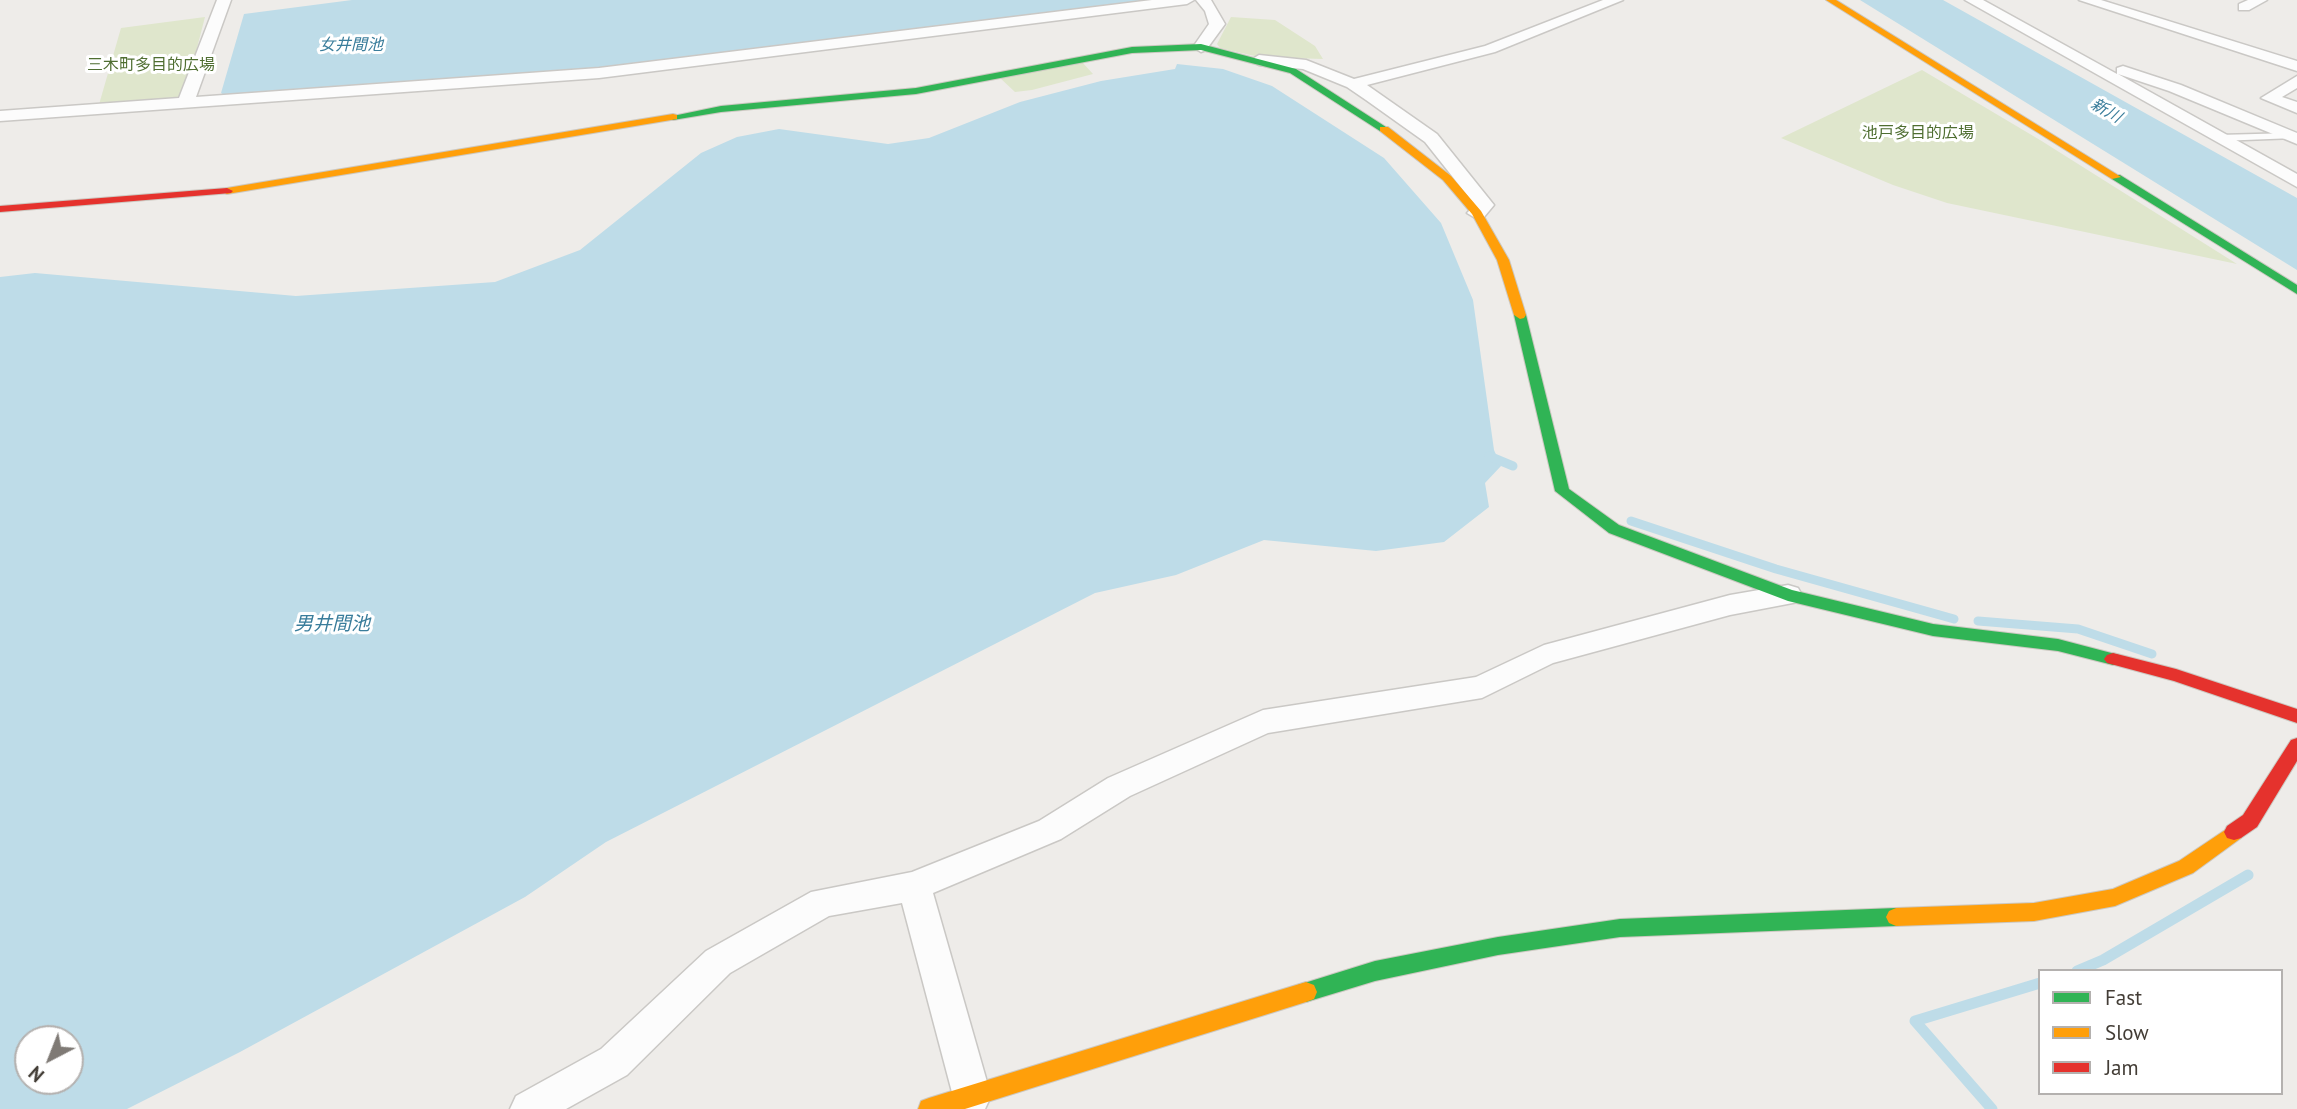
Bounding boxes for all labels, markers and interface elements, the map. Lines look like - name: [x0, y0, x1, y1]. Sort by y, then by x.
- water label: 女井間池: [319, 35, 383, 55]
- park label: 三木町多目的広場: [87, 55, 215, 75]
- water label: 新川: [2087, 95, 2125, 127]
- park label: 池戸多目的広場: [1862, 123, 1974, 143]
- water label: 男井間池: [294, 614, 370, 636]
- legend: [2038, 969, 2283, 1095]
- text: Fast: [2105, 984, 2142, 1011]
- text: Slow: [2105, 1019, 2149, 1046]
- north arrow: [14, 1025, 84, 1095]
- text: Jam: [2105, 1054, 2139, 1081]
- text: N: [24, 1061, 49, 1087]

